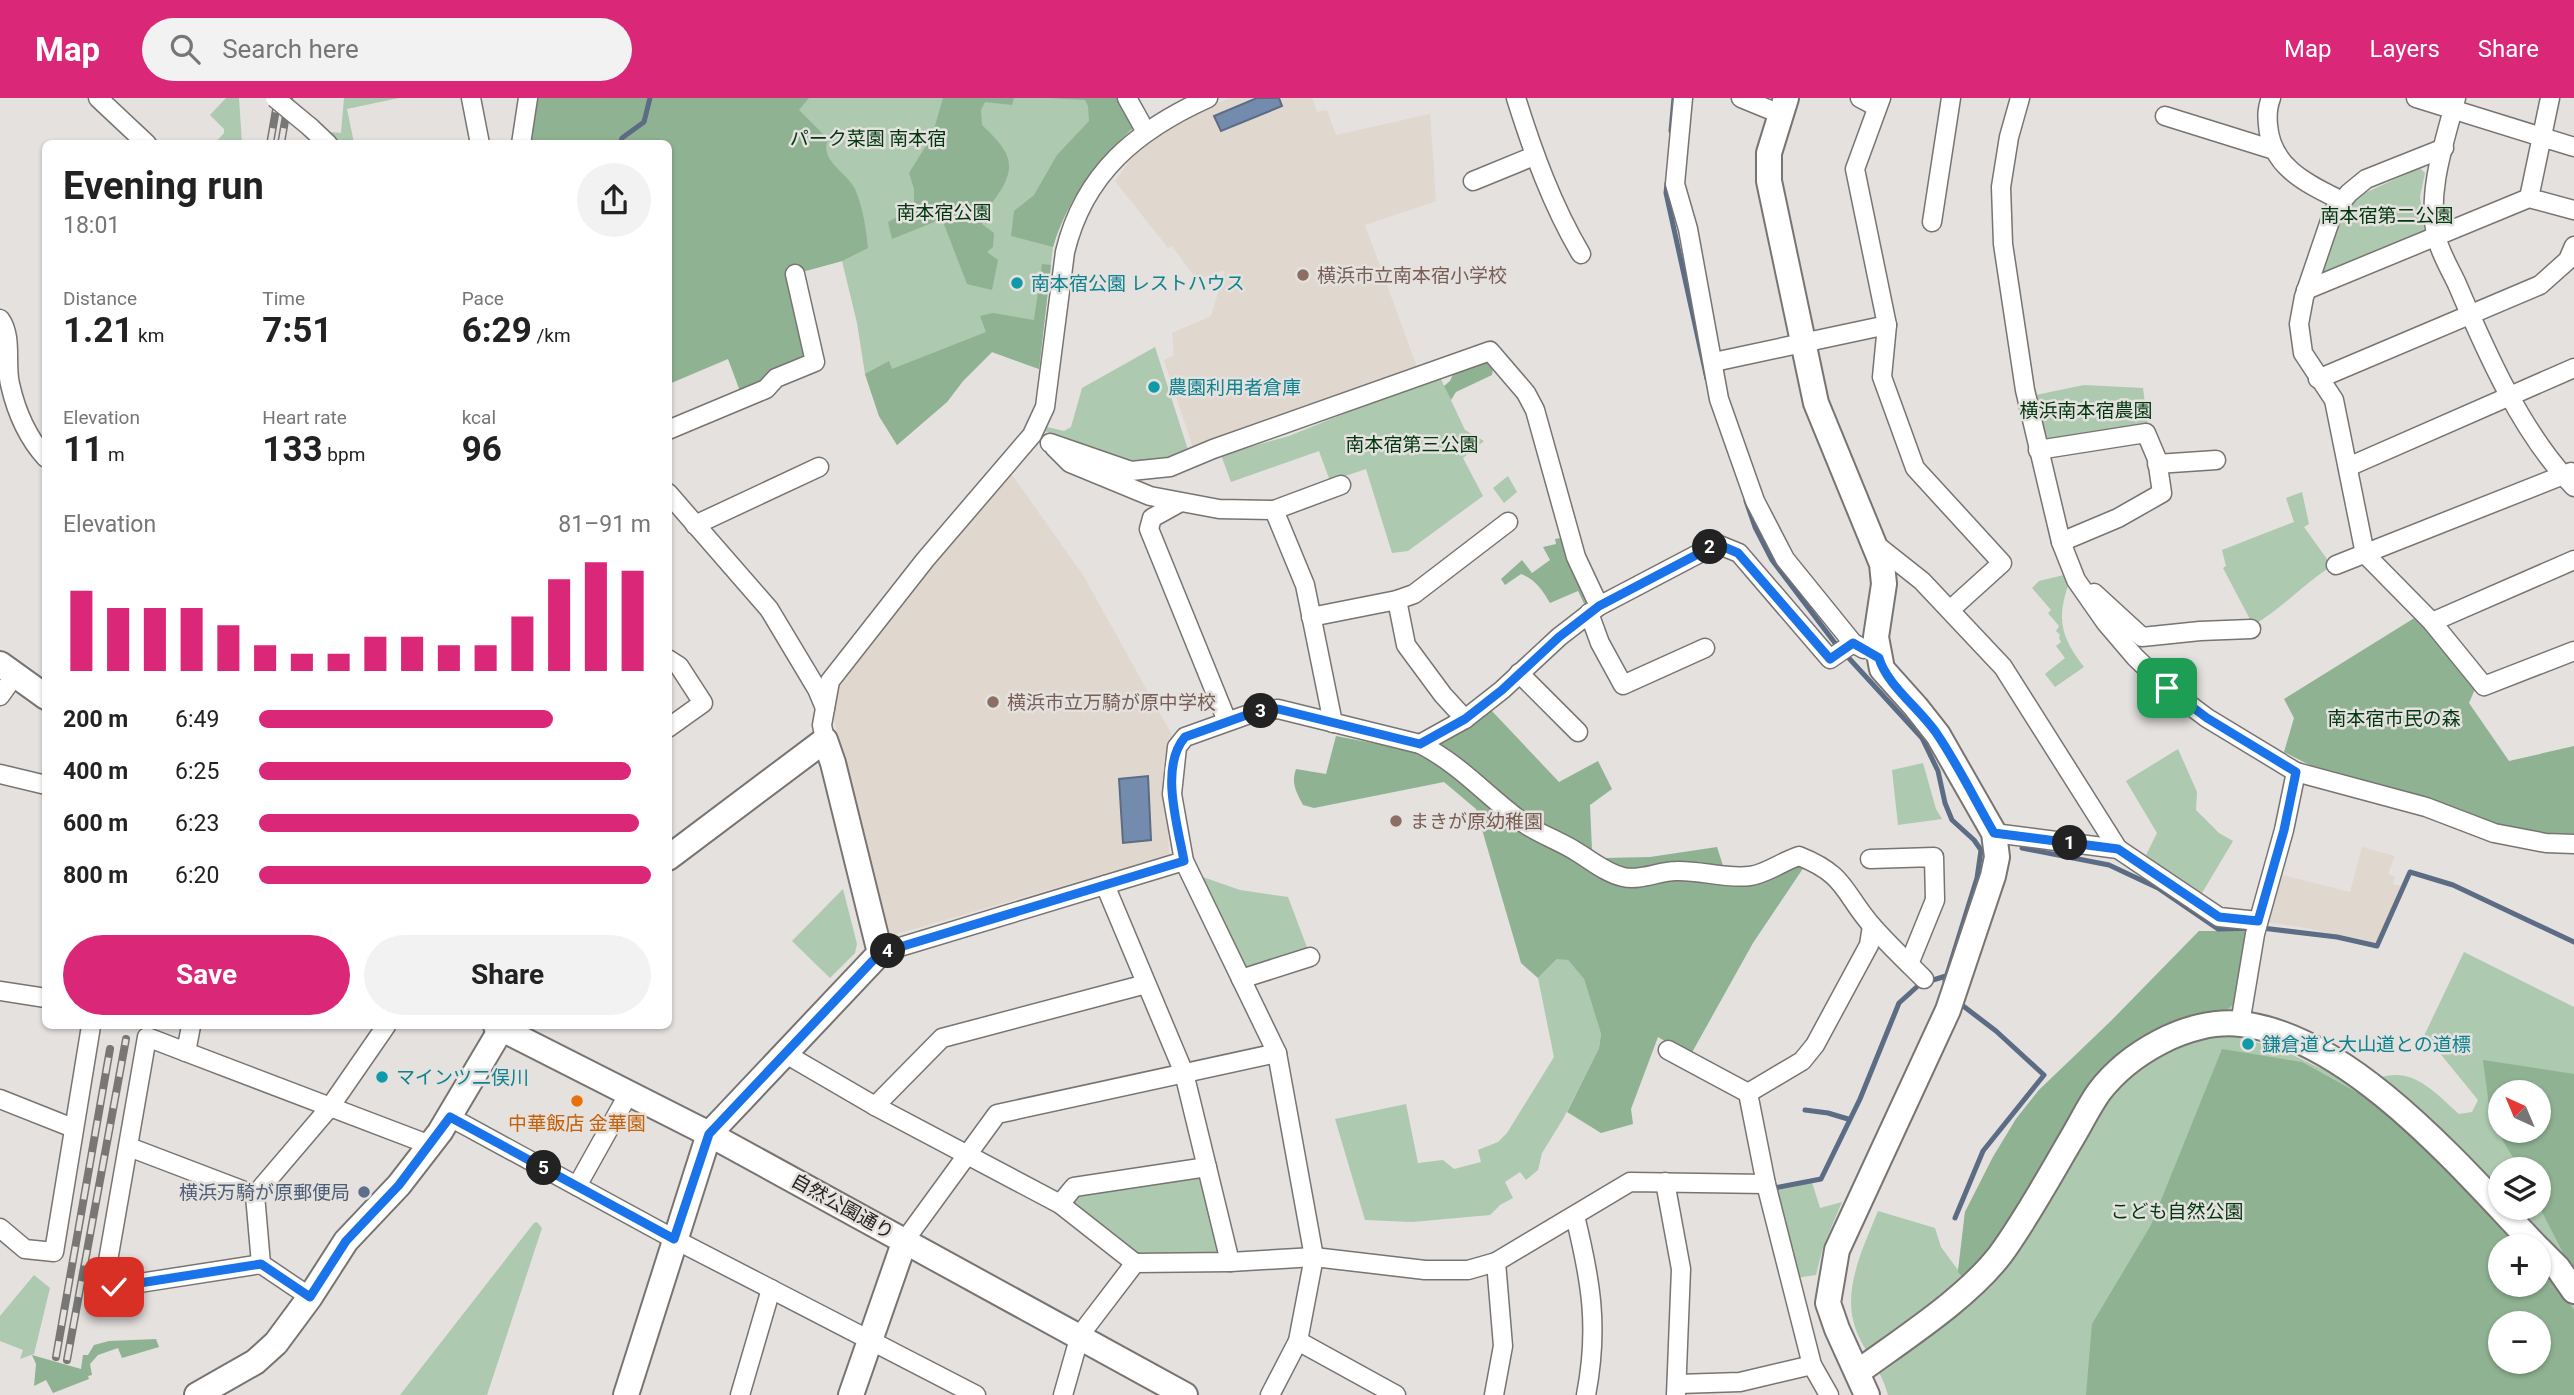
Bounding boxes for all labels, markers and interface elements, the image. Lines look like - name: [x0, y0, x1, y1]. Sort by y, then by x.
- search box: [142, 18, 632, 81]
- text: Map: [35, 30, 100, 69]
- icon: search: [166, 30, 204, 68]
- text: Search here: [222, 34, 359, 64]
- text: Map: [2284, 35, 2332, 63]
- text: Layers: [2370, 35, 2440, 63]
- text: Share: [2478, 35, 2539, 63]
- park label: パーク菜園 南本宿: [790, 127, 946, 150]
- button: share: [577, 163, 651, 237]
- text: Evening run: [63, 164, 264, 208]
- park label: 南本宿公園: [896, 201, 992, 224]
- park label: 南本宿第二公園: [2320, 204, 2454, 227]
- text: 18:01: [63, 212, 120, 239]
- place label: 横浜市立南本宿小学校: [1317, 264, 1507, 287]
- marker: 横浜市立南本宿小学校: [1295, 267, 1311, 283]
- place label: 南本宿公園 レストハウス: [1031, 272, 1245, 295]
- marker: 南本宿公園 レストハウス: [1009, 275, 1025, 291]
- text: Distance: [63, 287, 137, 310]
- text: Time: [262, 287, 305, 310]
- text: Pace: [462, 287, 504, 310]
- text: 1.21: [63, 310, 133, 351]
- text: 7:51: [262, 310, 332, 351]
- text: 6:29: [462, 310, 532, 351]
- text: km: [133, 324, 164, 347]
- text: /km: [532, 324, 571, 347]
- place label: 農園利用者倉庫: [1168, 376, 1301, 399]
- marker: 農園利用者倉庫: [1146, 379, 1162, 395]
- park label: 横浜南本宿農園: [2019, 399, 2153, 422]
- text: Elevation: [63, 406, 140, 429]
- text: Heart rate: [262, 406, 347, 429]
- text: kcal: [462, 406, 496, 429]
- text: 11: [63, 429, 103, 470]
- text: 133: [262, 429, 323, 470]
- text: 96: [462, 429, 502, 470]
- park label: 南本宿第三公園: [1345, 433, 1479, 456]
- text: m: [103, 443, 125, 466]
- text: bpm: [323, 443, 365, 466]
- text: Elevation: [63, 511, 156, 538]
- text: 81–91 m: [558, 511, 651, 538]
- pin: 2: [1692, 530, 1728, 564]
- text: 2: [1704, 535, 1715, 558]
- pin: [2137, 658, 2197, 718]
- icon: arrive: [2148, 669, 2186, 707]
- place label: 横浜市立万騎が原中学校: [1007, 691, 1216, 714]
- marker: 横浜市立万騎が原中学校: [985, 694, 1001, 710]
- pin: 3: [1244, 694, 1278, 728]
- text: 3: [1255, 699, 1266, 722]
- text: 200 m: [63, 706, 128, 733]
- text: 6:49: [175, 706, 219, 733]
- park label: 南本宿市民の森: [2327, 707, 2461, 730]
- text: 400 m: [63, 758, 128, 785]
- text: 6:25: [175, 758, 219, 785]
- text: 600 m: [63, 810, 128, 837]
- text: 6:23: [175, 810, 219, 837]
- place label: まきが原幼稚園: [1410, 810, 1543, 833]
- marker: まきが原幼稚園: [1388, 813, 1404, 829]
- pin: 1: [2052, 826, 2088, 860]
- text: 1: [2064, 831, 2075, 854]
- text: 800 m: [63, 862, 128, 889]
- text: 6:20: [175, 862, 219, 889]
- pin: 4: [870, 934, 906, 968]
- button: Save: [63, 935, 350, 1015]
- button: Share: [364, 935, 651, 1015]
- text: 4: [882, 939, 893, 962]
- place label: 鎌倉道と大山道との道標: [2262, 1033, 2471, 1056]
- marker: 鎌倉道と大山道との道標: [2240, 1036, 2256, 1052]
- place label: マインツ二俣川: [396, 1066, 529, 1089]
- marker: マインツ二俣川: [374, 1069, 390, 1085]
- north arrow: [2488, 1080, 2552, 1143]
- map controls: [2488, 1080, 2551, 1374]
- marker: 中華飯店 金華園: [569, 1093, 585, 1109]
- place label: 中華飯店 金華園: [508, 1112, 646, 1135]
- pin: 5: [526, 1150, 562, 1186]
- text: 5: [538, 1156, 549, 1179]
- button: layers: [2488, 1157, 2551, 1220]
- street label: 自然公園通り: [787, 1169, 898, 1244]
- place label: 横浜万騎が原郵便局: [179, 1181, 350, 1204]
- marker: 横浜万騎が原郵便局: [356, 1184, 372, 1200]
- park label: こども自然公園: [2110, 1200, 2244, 1223]
- button: +: [2488, 1234, 2551, 1297]
- pin: [84, 1257, 144, 1317]
- icon: check: [95, 1268, 133, 1306]
- button: −: [2488, 1311, 2551, 1374]

